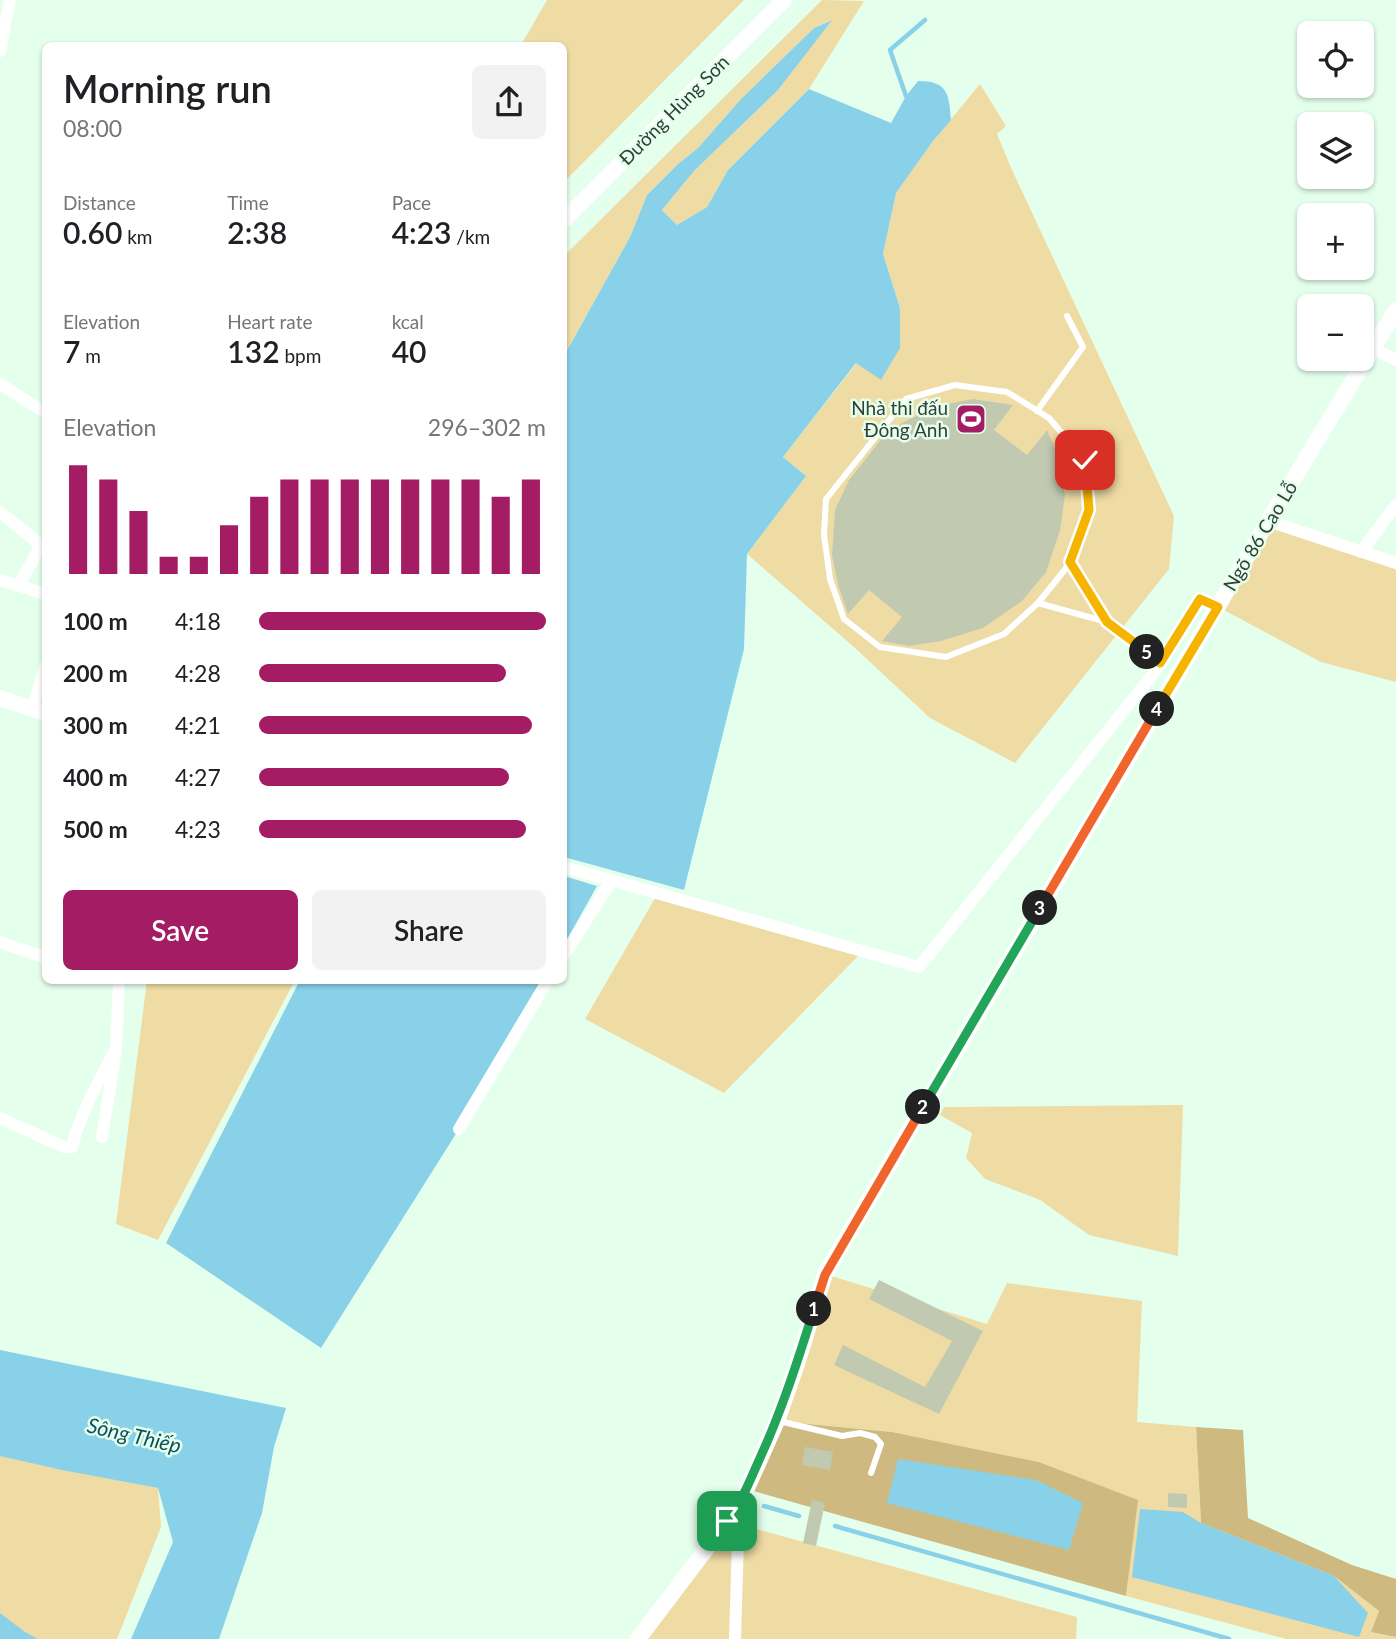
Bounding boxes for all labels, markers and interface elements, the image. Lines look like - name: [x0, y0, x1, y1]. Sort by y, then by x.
- map controls: [1297, 21, 1374, 371]
- button: locate: [1297, 21, 1374, 98]
- street label: Đường Hùng Sơn: [614, 50, 733, 169]
- text: Morning run: [63, 65, 272, 111]
- button: share: [472, 65, 546, 139]
- button: layers: [1297, 112, 1374, 189]
- text: 08:00: [63, 114, 122, 142]
- text: Distance: [63, 191, 136, 214]
- text: Time: [227, 191, 269, 214]
- text: Pace: [392, 191, 431, 214]
- button: +: [1297, 203, 1374, 280]
- text: 0.60: [63, 214, 122, 250]
- text: 2:38: [227, 214, 287, 250]
- text: 4:23: [392, 214, 451, 250]
- text: km: [122, 225, 152, 248]
- text: /km: [451, 225, 490, 248]
- button: −: [1297, 294, 1374, 371]
- text: Elevation: [63, 310, 140, 333]
- text: Heart rate: [227, 310, 313, 333]
- text: kcal: [392, 310, 424, 333]
- text: 7: [63, 333, 80, 369]
- text: 132: [227, 333, 280, 369]
- text: 40: [392, 333, 426, 369]
- text: m: [80, 344, 101, 367]
- text: bpm: [280, 344, 321, 367]
- place label: Nhà thi đấu Đông Anh: [851, 396, 948, 441]
- sports icon: Nhà thi đấu Đông Anh: [954, 402, 988, 436]
- text: Elevation: [63, 413, 156, 441]
- text: 296–302 m: [428, 413, 546, 441]
- pin: [1055, 430, 1115, 490]
- icon: check: [1066, 441, 1104, 479]
- street label: Ngõ 86 Cao Lỗ: [1218, 477, 1301, 595]
- text: 100 m: [63, 607, 128, 635]
- text: 4:18: [175, 607, 221, 635]
- pin: 5: [1130, 634, 1164, 670]
- text: 5: [1141, 640, 1152, 663]
- text: 200 m: [63, 659, 128, 687]
- text: 4:28: [175, 659, 221, 687]
- pin: 4: [1140, 692, 1174, 726]
- text: 4: [1151, 697, 1162, 720]
- text: 300 m: [63, 711, 128, 739]
- text: 4:21: [175, 711, 221, 739]
- text: 400 m: [63, 763, 128, 791]
- text: 4:27: [175, 763, 221, 791]
- text: 500 m: [63, 815, 128, 843]
- text: 4:23: [175, 815, 221, 843]
- button: Save: [63, 890, 298, 970]
- button: Share: [312, 890, 546, 970]
- pin: 3: [1023, 890, 1058, 926]
- text: 3: [1034, 896, 1045, 919]
- pin: 2: [906, 1090, 940, 1124]
- text: 2: [917, 1095, 928, 1118]
- pin: 1: [796, 1292, 832, 1326]
- text: 1: [808, 1297, 819, 1320]
- water label: Sông Thiếp: [85, 1412, 184, 1457]
- pin: [697, 1491, 757, 1551]
- icon: arrive: [708, 1502, 746, 1540]

